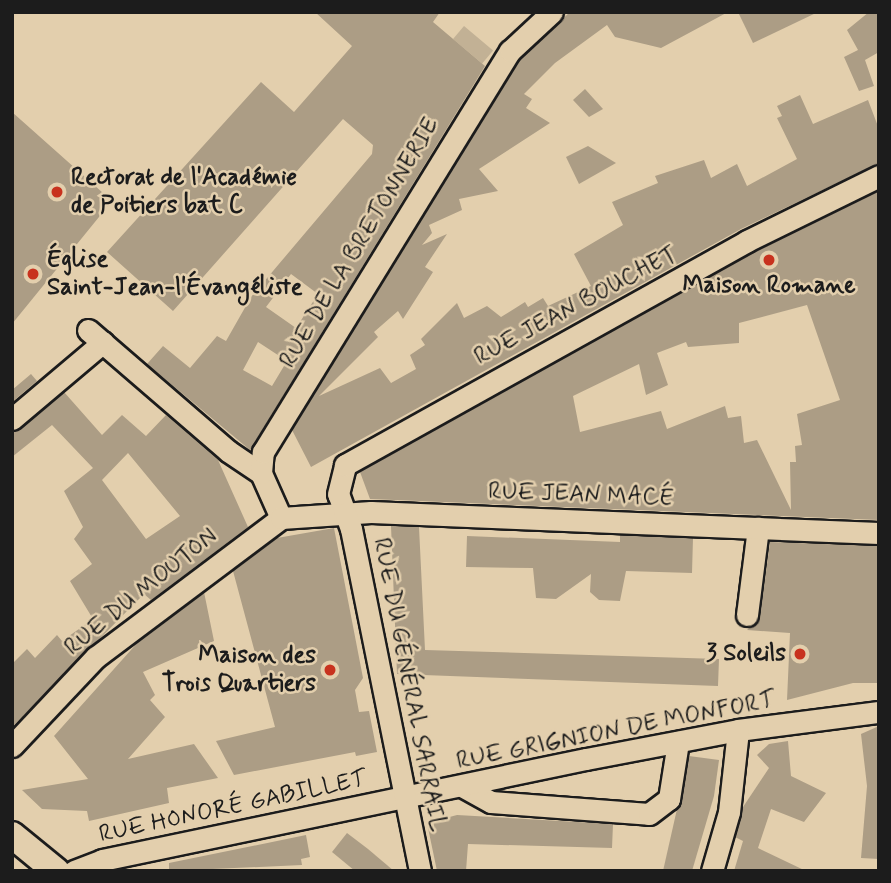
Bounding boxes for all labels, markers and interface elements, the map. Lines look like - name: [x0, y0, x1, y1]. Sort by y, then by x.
- street label: RUE DE LA BRETONNERIE: [272, 110, 448, 376]
- place label: Rectorat de l'Académie de Poitiers bat C: [71, 164, 296, 220]
- marker: Rectorat de l'Académie de Poitiers bat C: [49, 184, 65, 200]
- street label: RUE JEAN BOUCHET: [471, 241, 681, 371]
- place label: Église Saint-Jean-l'Évangéliste: [47, 246, 303, 302]
- marker: Maison Romane: [761, 252, 777, 268]
- marker: Église Saint-Jean-l'Évangéliste: [25, 266, 41, 282]
- place label: Maison Romane: [682, 272, 856, 300]
- street label: RUE JEAN MACÉ: [488, 477, 674, 513]
- street label: RUE DU MOUTON: [59, 522, 223, 662]
- street label: RUE DU GÉNÉRAL SARRAIL: [366, 536, 452, 834]
- place label: 3 Soleils: [706, 640, 786, 668]
- place label: Maison des Trois Quartiers: [162, 642, 316, 698]
- marker: 3 Soleils: [792, 646, 808, 662]
- marker: Maison des Trois Quartiers: [322, 662, 338, 678]
- street label: RUE GRIGNION DE MONFORT: [452, 685, 780, 777]
- street label: RUE HONORÉ GABILLET: [96, 764, 370, 850]

